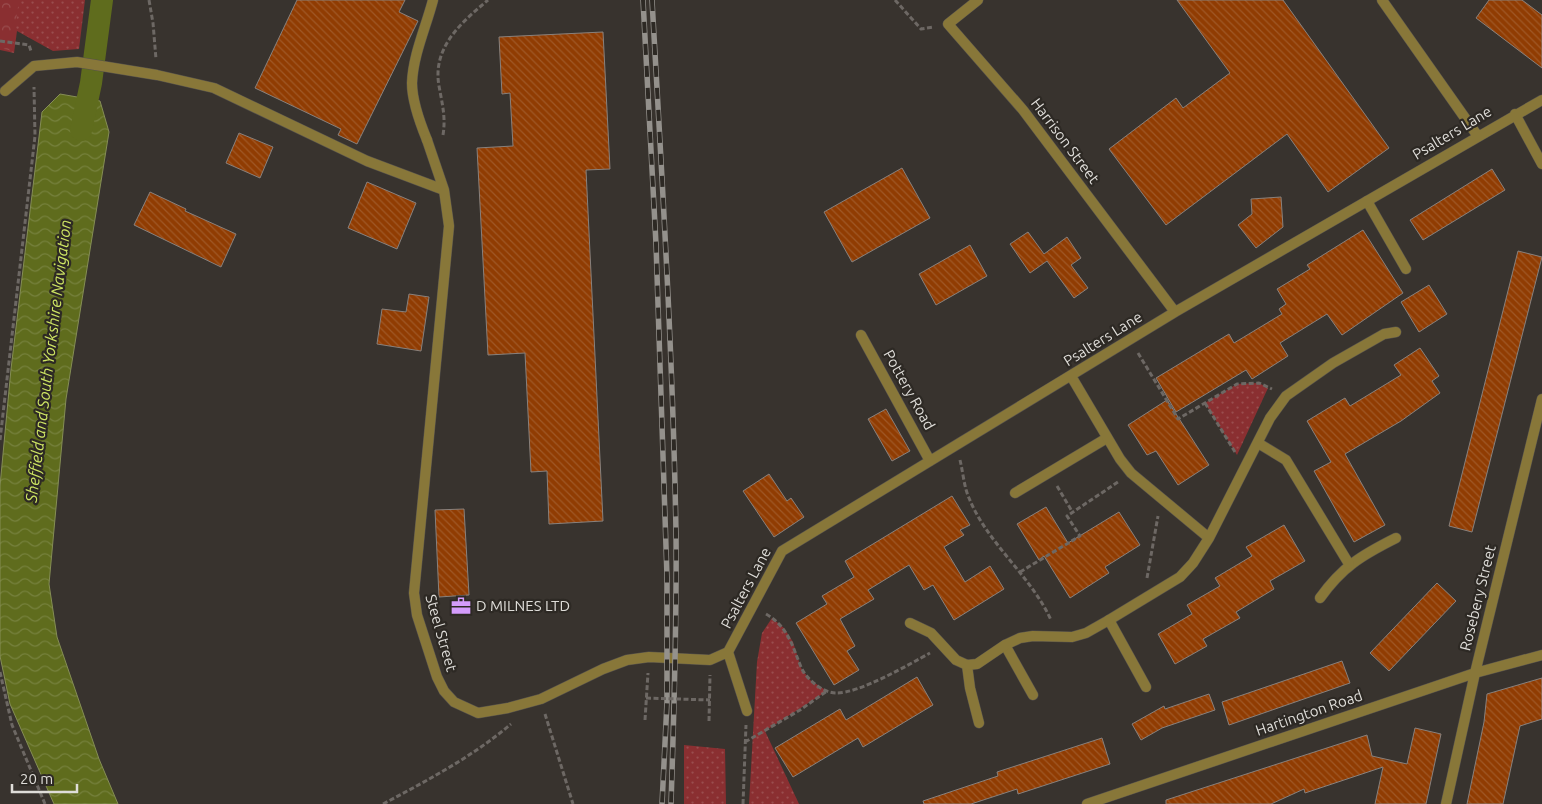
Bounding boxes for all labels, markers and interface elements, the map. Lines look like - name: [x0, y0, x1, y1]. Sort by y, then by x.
- street label: Harrison Street: [1028, 95, 1103, 187]
- street label: Psalters Lane: [1409, 102, 1494, 163]
- water label: Sheffield and South Yorkshire Navigation: [22, 219, 75, 504]
- street label: Psalters Lane: [1060, 308, 1145, 369]
- street label: Pottery Road: [880, 347, 938, 433]
- street label: Rosebery Street: [1456, 543, 1499, 653]
- street label: Psalters Lane: [717, 544, 774, 631]
- street label: Steel Street: [422, 592, 461, 674]
- office icon: D MILNES LTD: [450, 595, 472, 617]
- place label: D MILNES LTD: [476, 597, 570, 614]
- street label: Hartington Road: [1253, 686, 1364, 739]
- scale bar: [12, 762, 78, 794]
- text: 20 m: [20, 770, 53, 787]

